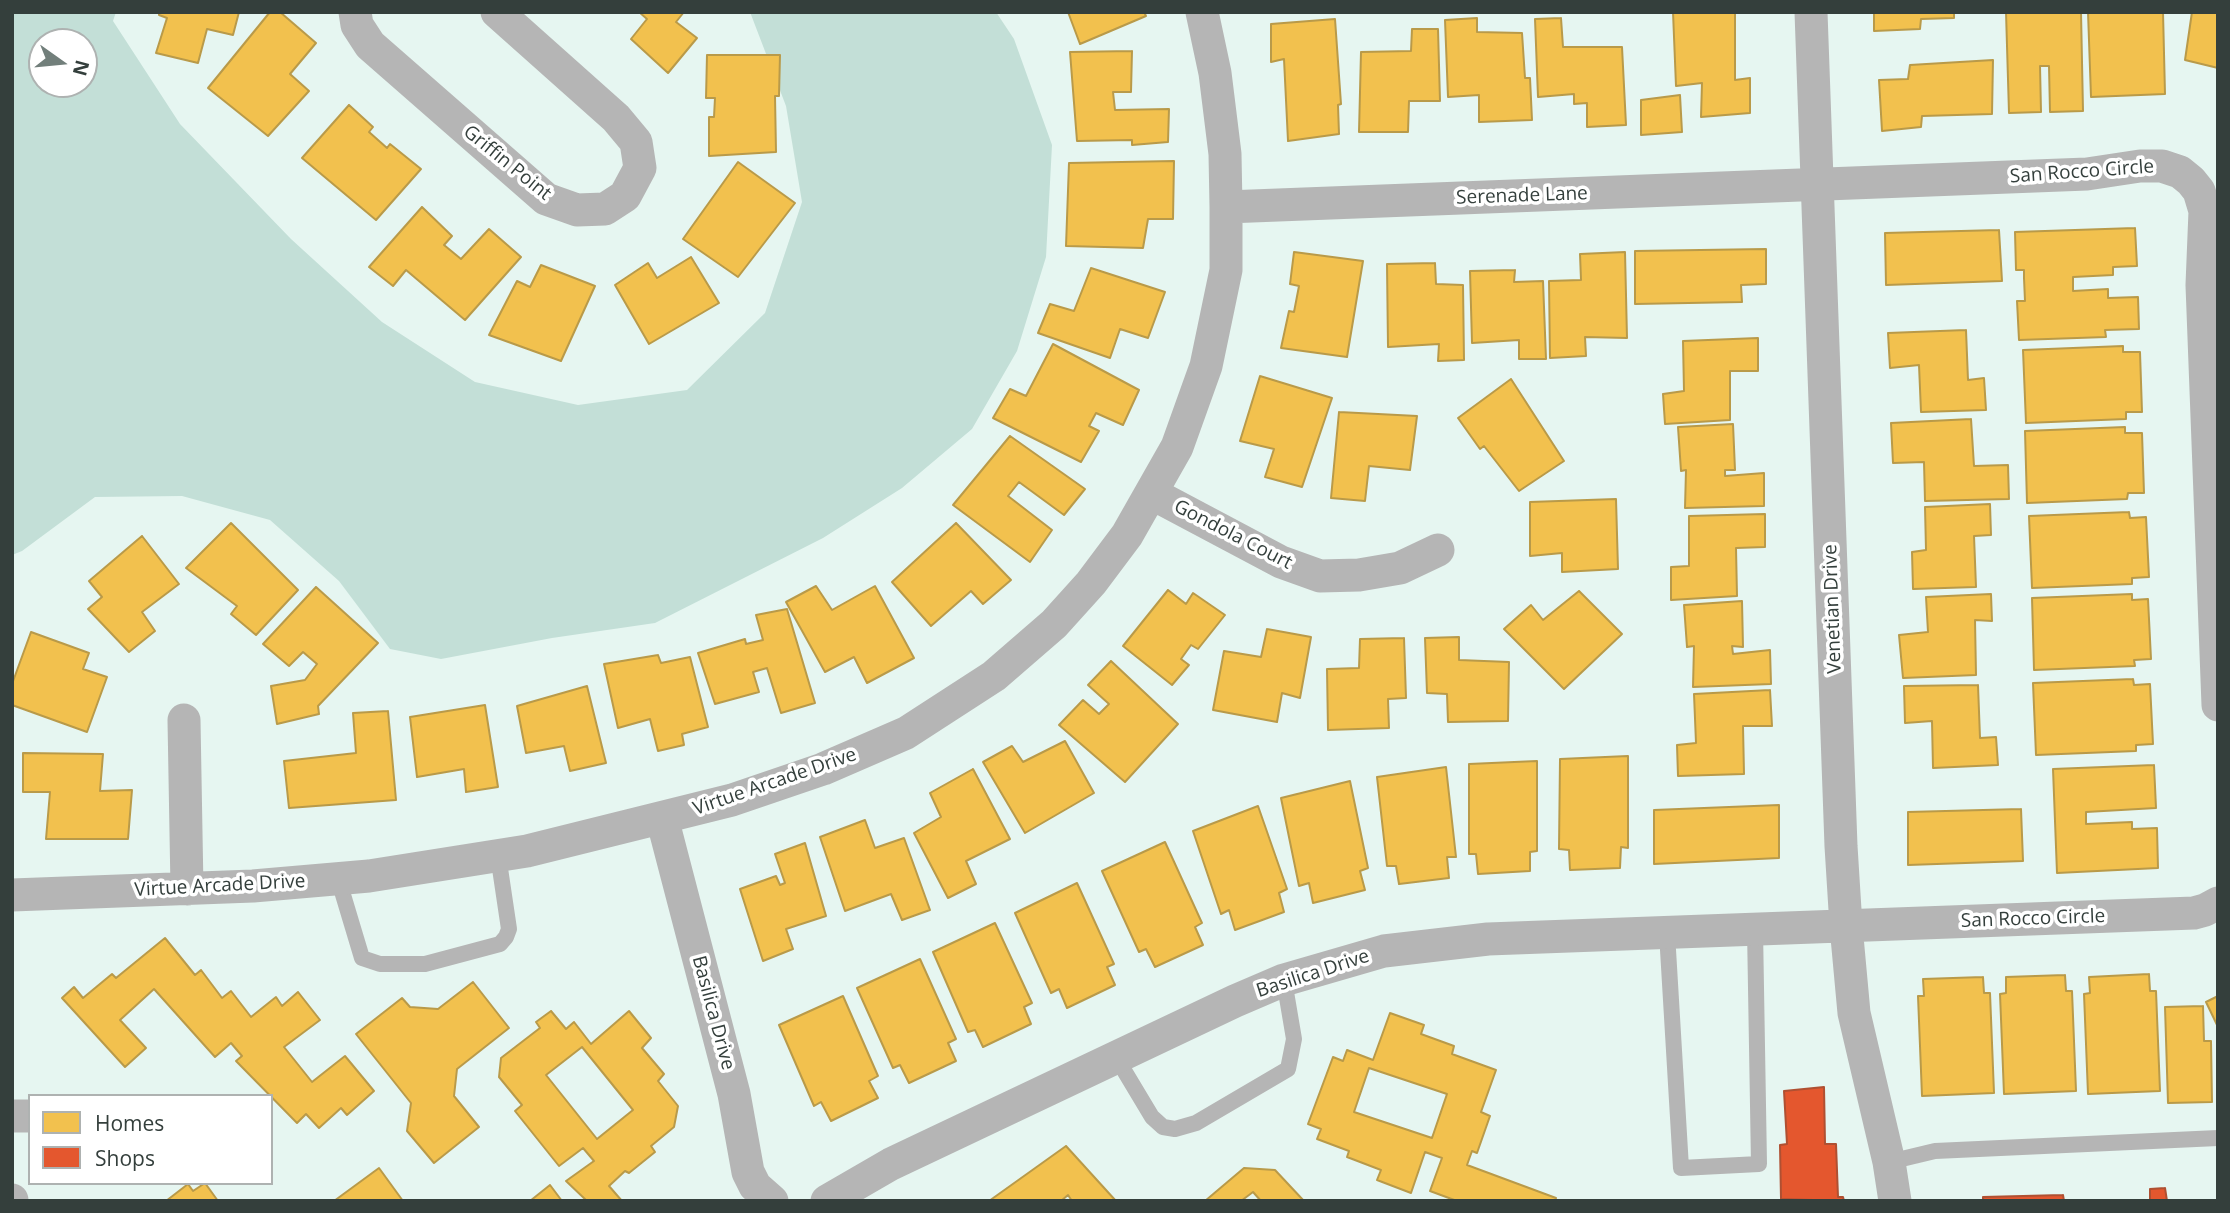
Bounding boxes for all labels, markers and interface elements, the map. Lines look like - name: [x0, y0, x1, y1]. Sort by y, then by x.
- north arrow: [28, 28, 98, 98]
- text: N: [67, 57, 96, 79]
- street label: Griffin Point: [458, 121, 556, 205]
- street label: San Rocco Circle: [2009, 156, 2155, 188]
- street label: Serenade Lane: [1456, 182, 1588, 210]
- street label: Gondola Court: [1170, 495, 1296, 575]
- street label: Venetian Drive: [1819, 544, 1847, 674]
- street label: Virtue Arcade Drive: [690, 743, 860, 821]
- street label: Virtue Arcade Drive: [134, 870, 306, 902]
- street label: San Rocco Circle: [1960, 905, 2106, 933]
- street label: Basilica Drive: [1254, 945, 1372, 1003]
- street label: Basilica Drive: [687, 953, 739, 1073]
- legend: [28, 1094, 273, 1185]
- text: Homes: [95, 1109, 164, 1137]
- text: Shops: [95, 1144, 155, 1172]

